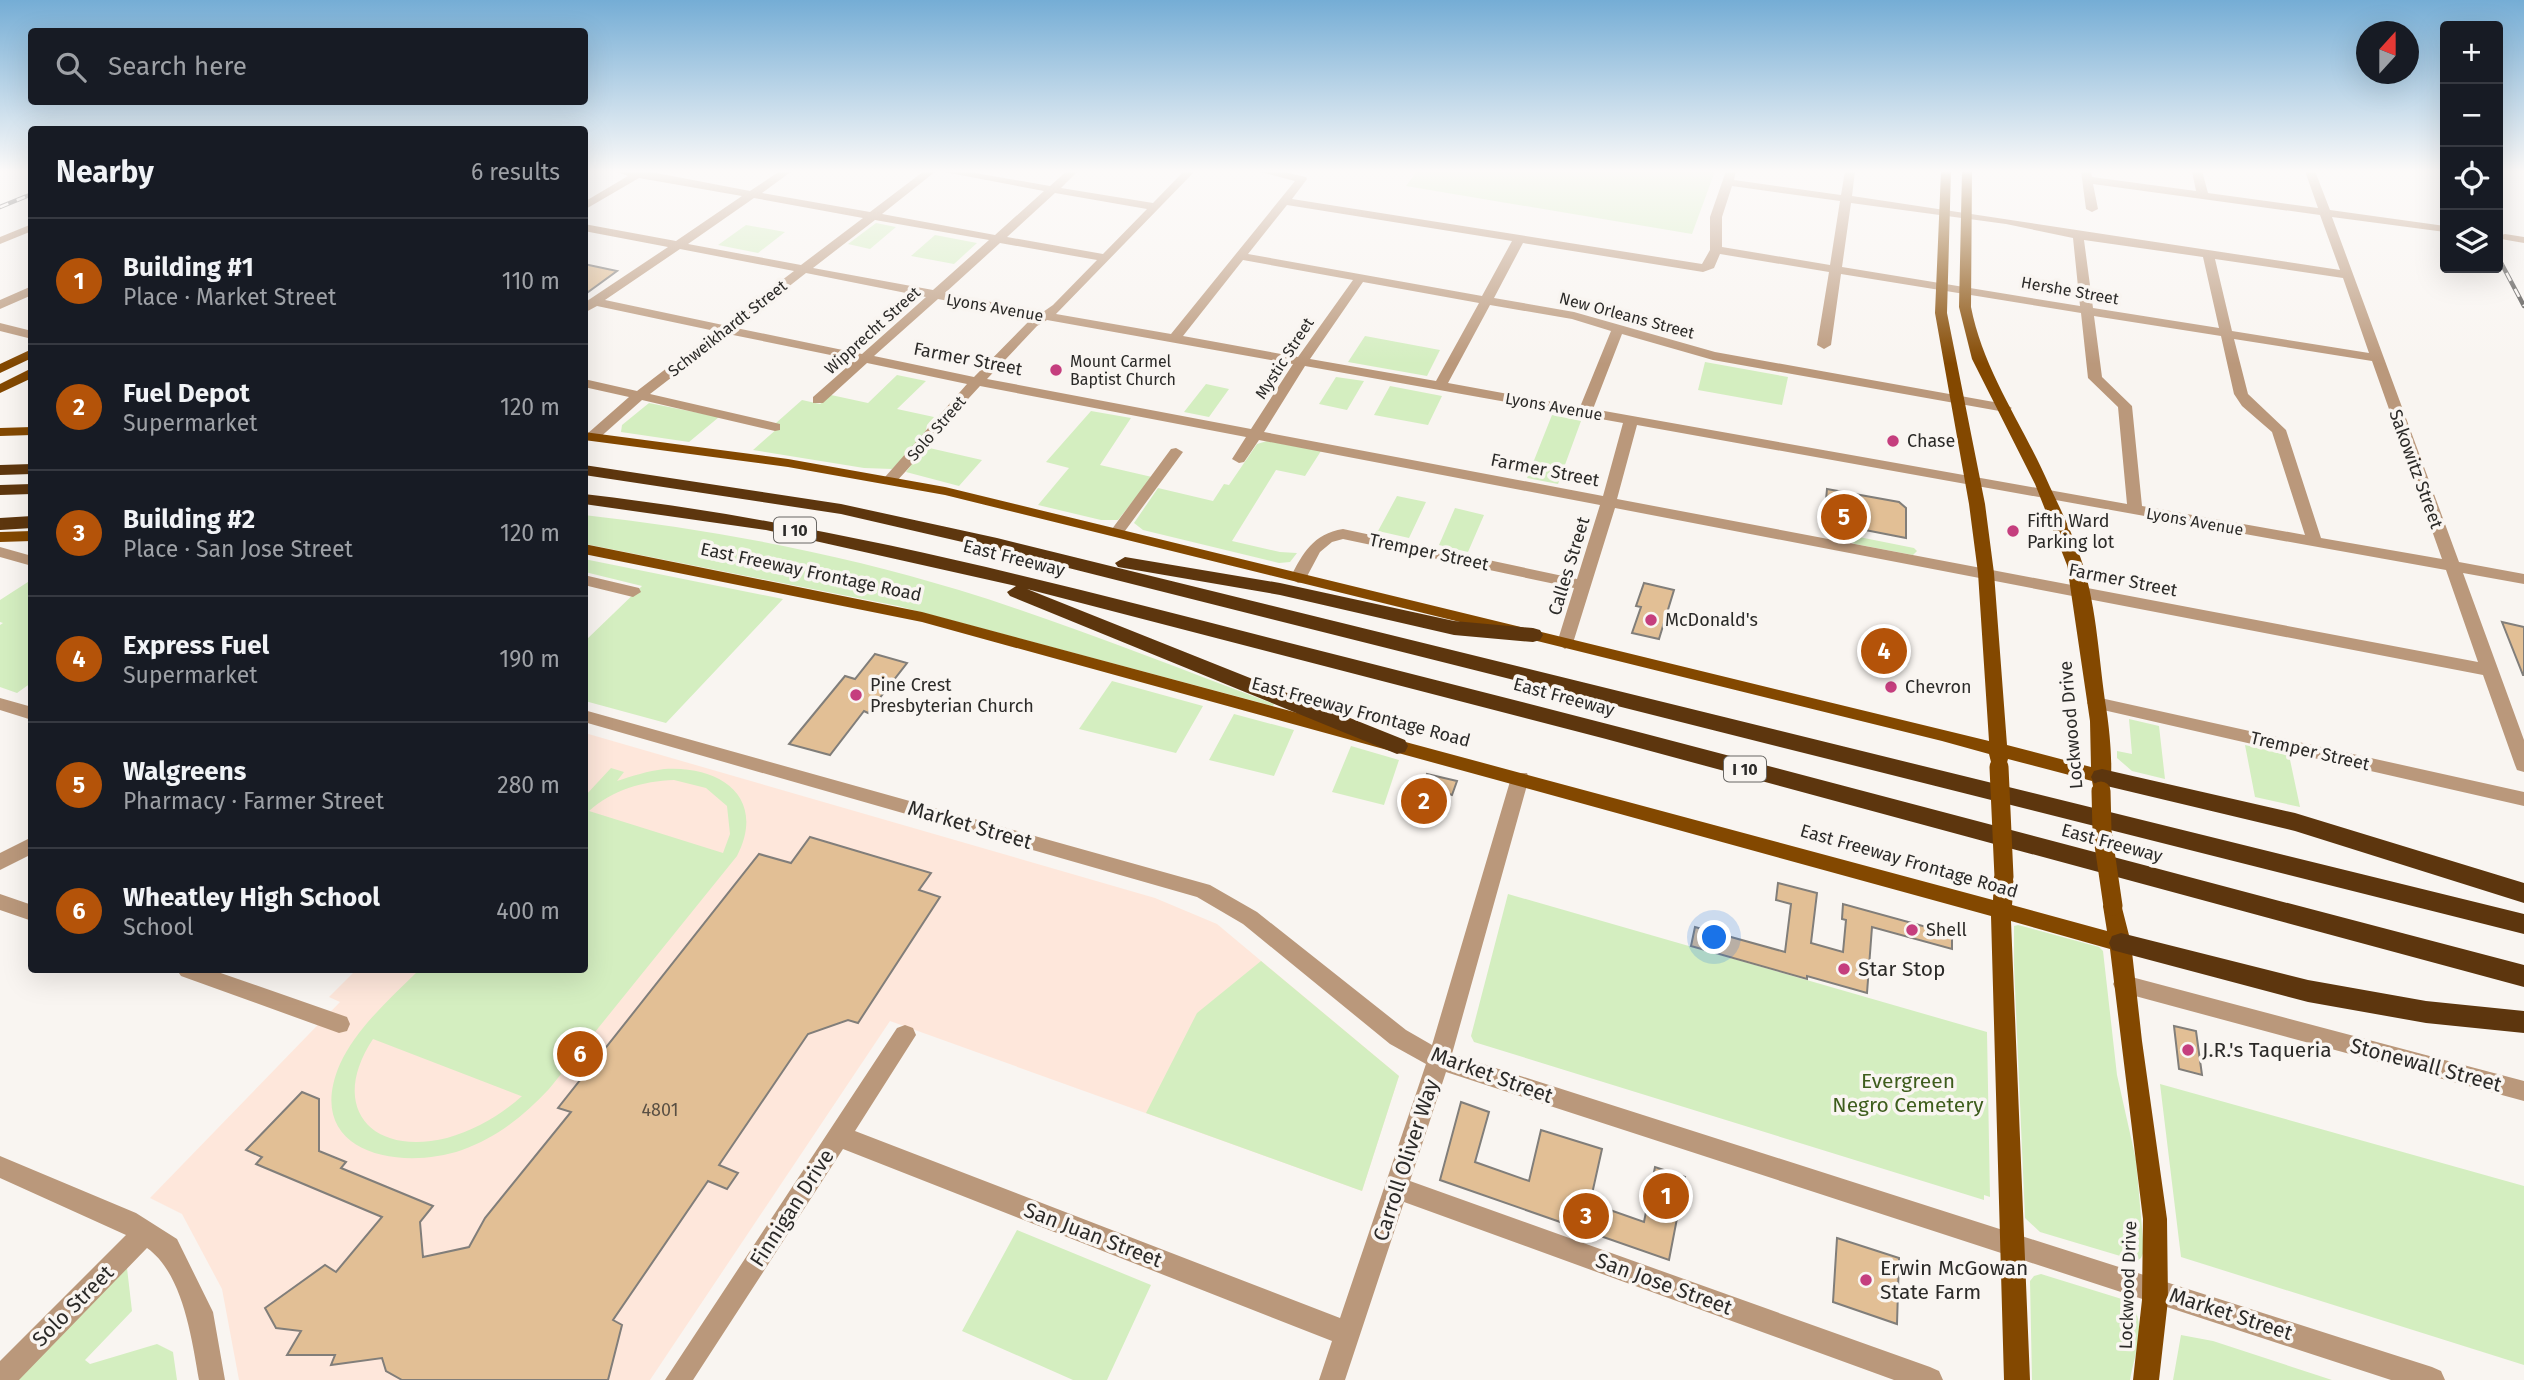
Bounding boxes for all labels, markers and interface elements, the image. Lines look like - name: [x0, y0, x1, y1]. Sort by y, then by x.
- north arrow: [2356, 21, 2419, 84]
- map controls: [2440, 21, 2503, 273]
- button: +: [2440, 21, 2503, 84]
- search box: [28, 28, 588, 105]
- icon: search: [52, 48, 90, 86]
- text: Search here: [108, 51, 247, 82]
- button: −: [2440, 84, 2503, 147]
- button: locate: [2440, 147, 2503, 210]
- text: Nearby: [56, 154, 154, 190]
- text: 6 results: [471, 158, 560, 186]
- button: layers: [2440, 210, 2503, 273]
- text: Building #1: [123, 252, 254, 283]
- text: 1: [74, 267, 84, 295]
- text: 110 m: [502, 267, 560, 295]
- street label: Hershe Street: [2020, 273, 2120, 308]
- street label: Schweikhardt Street: [664, 276, 791, 381]
- street label: Wipprecht Street: [821, 282, 924, 378]
- text: Place · Market Street: [123, 283, 336, 311]
- street label: New Orleans Street: [1557, 288, 1697, 343]
- street label: Lyons Avenue: [945, 290, 1045, 325]
- street label: Mystic Street: [1251, 314, 1318, 403]
- street label: Farmer Street: [912, 338, 1025, 380]
- place label: Mount Carmel Baptist Church: [1070, 352, 1176, 389]
- marker: Mount Carmel Baptist Church: [1048, 362, 1064, 378]
- text: Fuel Depot: [123, 378, 250, 409]
- street label: Lyons Avenue: [1504, 389, 1604, 424]
- street label: Solo Street: [903, 392, 970, 465]
- text: 2: [73, 393, 85, 421]
- text: 120 m: [500, 393, 560, 421]
- street label: Sakowitz Street: [2384, 406, 2448, 532]
- text: Supermarket: [123, 409, 258, 437]
- place label: Chase: [1907, 430, 1955, 452]
- marker: Chase: [1885, 433, 1901, 449]
- street label: Farmer Street: [1489, 449, 1602, 491]
- pin: 5: [1821, 491, 1867, 543]
- text: Building #2: [123, 504, 255, 535]
- street label: Lyons Avenue: [2145, 504, 2245, 539]
- place label: Fifth Ward Parking lot: [2027, 510, 2115, 553]
- street label: Calles Street: [1544, 514, 1595, 618]
- road number: I 10: [774, 517, 816, 542]
- text: 3: [73, 519, 85, 547]
- text: 120 m: [500, 519, 560, 547]
- marker: Fifth Ward Parking lot: [2005, 523, 2021, 539]
- street label: Tremper Street: [1367, 529, 1491, 575]
- text: Place · San Jose Street: [123, 535, 353, 563]
- street label: East Freeway: [961, 535, 1067, 581]
- street label: East Freeway Frontage Road: [698, 538, 924, 606]
- street label: Farmer Street: [2067, 559, 2180, 601]
- place label: McDonald's: [1665, 609, 1758, 631]
- marker: McDonald's: [1643, 612, 1659, 628]
- pin: 4: [1861, 625, 1907, 677]
- text: Express Fuel: [123, 630, 269, 661]
- text: 4: [73, 645, 86, 673]
- text: 190 m: [499, 645, 560, 673]
- street label: Lockwood Drive: [2054, 660, 2088, 790]
- text: Supermarket: [123, 661, 258, 689]
- street label: East Freeway Frontage Road: [1249, 672, 1473, 752]
- street label: East Freeway: [1511, 673, 1617, 721]
- place label: Pine Crest Presbyterian Church: [870, 674, 1034, 717]
- place label: Chevron: [1905, 676, 1972, 698]
- marker: Chevron: [1883, 679, 1899, 695]
- marker: Pine Crest Presbyterian Church: [848, 687, 864, 703]
- street label: Tremper Street: [2248, 727, 2372, 775]
- text: Walgreens: [123, 756, 246, 787]
- road number: I 10: [1724, 756, 1766, 782]
- text: 5: [73, 771, 85, 799]
- text: 280 m: [497, 771, 560, 799]
- pin: 2: [1401, 775, 1447, 827]
- text: Pharmacy · Farmer Street: [123, 787, 384, 815]
- street label: Market Street: [905, 795, 1036, 855]
- street label: East Freeway Frontage Road: [1798, 819, 2020, 903]
- street label: East Freeway: [2059, 819, 2165, 867]
- text: Wheatley High School: [123, 882, 380, 913]
- text: 6: [73, 897, 85, 925]
- text: 400 m: [496, 897, 560, 925]
- text: School: [123, 913, 194, 941]
- place label: Shell: [1926, 919, 1967, 941]
- your location: [1697, 920, 1731, 954]
- marker: Shell: [1904, 922, 1920, 938]
- place label: Star Stop: [1858, 956, 1945, 982]
- marker: Star Stop: [1836, 961, 1852, 977]
- pin: 6: [557, 1028, 603, 1080]
- street label: Stonewall Street: [2347, 1032, 2505, 1098]
- place label: J.R.'s Taqueria: [2202, 1037, 2332, 1063]
- street label: Market Street: [1427, 1041, 1557, 1109]
- marker: J.R.'s Taqueria: [2180, 1042, 2196, 1058]
- park label: Evergreen Negro Cemetery: [1832, 1068, 1984, 1118]
- street label: Carroll Oliver Way: [1368, 1075, 1445, 1244]
- house number: 4801: [642, 1099, 678, 1121]
- street label: Finnigan Drive: [744, 1144, 840, 1272]
- pin: 1: [1643, 1170, 1689, 1222]
- pin: 3: [1563, 1190, 1609, 1242]
- street label: San Juan Street: [1020, 1197, 1166, 1273]
- street label: Lockwood Drive: [2115, 1220, 2141, 1350]
- street label: San Jose Street: [1592, 1247, 1736, 1321]
- place label: Erwin McGowan State Farm: [1880, 1255, 2028, 1305]
- street label: Solo Street: [27, 1260, 119, 1352]
- marker: Erwin McGowan State Farm: [1858, 1272, 1874, 1288]
- street label: Market Street: [2166, 1282, 2296, 1346]

